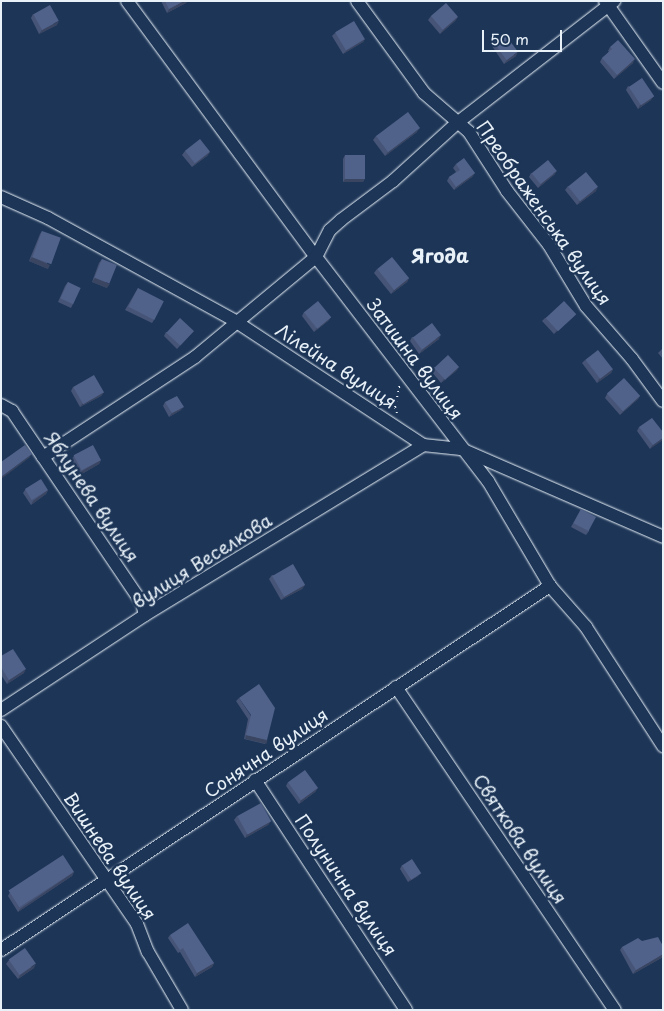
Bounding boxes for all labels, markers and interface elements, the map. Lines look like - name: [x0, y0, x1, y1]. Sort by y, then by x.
- scale bar: [484, 20, 564, 52]
- text: 50 m: [490, 27, 529, 50]
- street label: Преображенська вулиця: [472, 117, 616, 309]
- district label: Ягода: [411, 245, 469, 267]
- street label: Затишна вулиця: [362, 294, 468, 424]
- street label: Лілейна вулиця: [272, 319, 400, 413]
- street label: Яблунева вулиця: [40, 427, 144, 567]
- street label: вулиця Веселкова: [128, 509, 276, 613]
- street label: Сонячна вулиця: [200, 703, 332, 803]
- street label: Святкова вулиця: [468, 770, 572, 908]
- street label: Вишнева вулиця: [59, 788, 161, 924]
- street label: Полунична вулиця: [290, 810, 402, 960]

